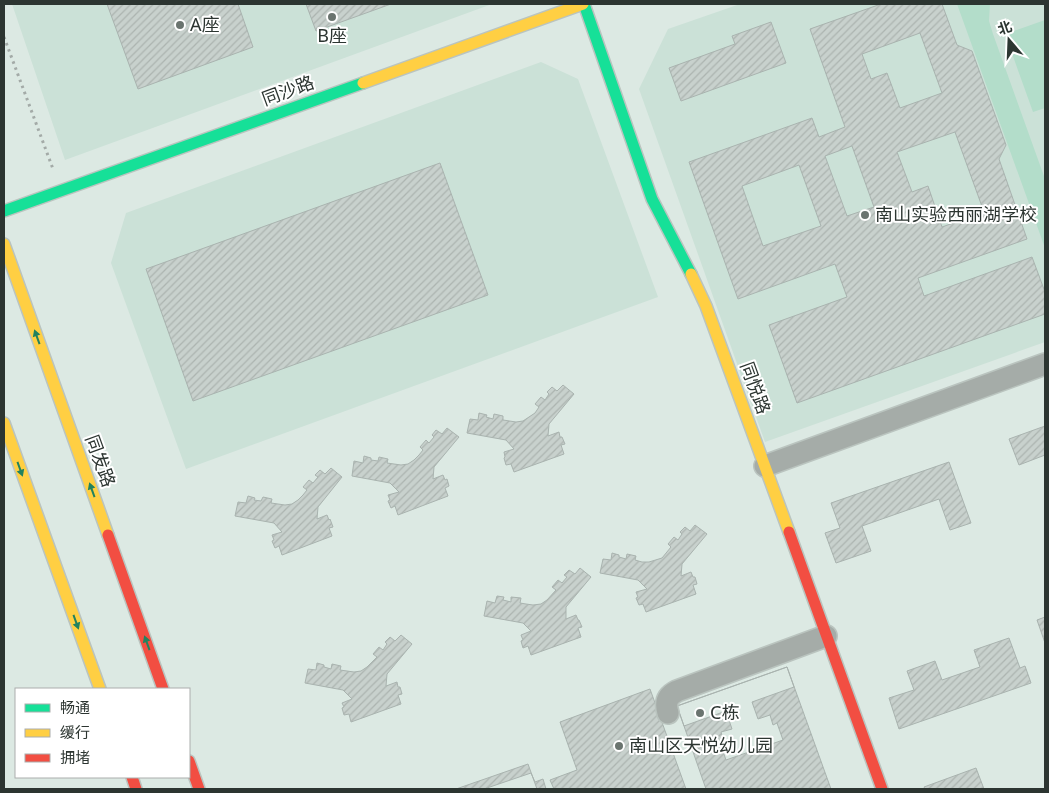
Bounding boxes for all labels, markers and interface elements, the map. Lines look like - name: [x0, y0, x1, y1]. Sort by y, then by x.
- marker: B座: [326, 11, 338, 23]
- place label: A座: [190, 12, 220, 36]
- north arrow: [984, 15, 1034, 65]
- text: 北: [995, 16, 1014, 38]
- marker: A座: [174, 19, 186, 31]
- place label: B座: [317, 23, 347, 47]
- street label: 同沙路: [258, 70, 317, 111]
- place label: 南山实验西丽湖学校: [875, 202, 1037, 226]
- marker: 南山实验西丽湖学校: [859, 209, 871, 221]
- one-way arrow: [33, 330, 40, 345]
- street label: 同悦路: [735, 358, 776, 417]
- street label: 同发路: [80, 431, 121, 490]
- one-way arrow: [17, 461, 24, 476]
- one-way arrow: [88, 483, 95, 498]
- one-way arrow: [73, 614, 80, 629]
- one-way arrow: [143, 636, 150, 651]
- legend: [15, 688, 190, 778]
- text: 畅通: [60, 697, 90, 717]
- place label: C栋: [710, 700, 739, 724]
- marker: C栋: [694, 707, 706, 719]
- text: 缓行: [60, 722, 90, 742]
- place label: 南山区天悦幼儿园: [629, 733, 773, 757]
- marker: 南山区天悦幼儿园: [613, 740, 625, 752]
- text: 拥堵: [60, 747, 90, 767]

